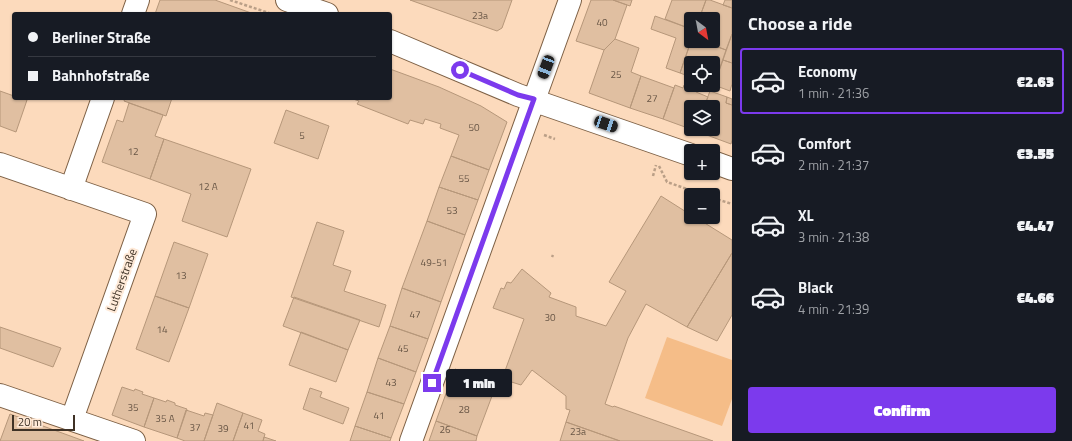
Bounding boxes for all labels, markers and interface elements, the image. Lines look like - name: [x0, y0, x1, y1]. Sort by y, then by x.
- house number: 23a: [472, 8, 488, 23]
- text: Choose a ride: [748, 10, 852, 37]
- north arrow: [684, 12, 720, 48]
- map controls: [684, 12, 720, 224]
- house number: 40: [596, 15, 608, 30]
- text: Berliner Straße: [52, 26, 151, 49]
- car: [536, 54, 556, 80]
- button: locate: [684, 56, 720, 92]
- text: Economy: [798, 60, 857, 83]
- route start: [451, 61, 469, 79]
- icon: car: [750, 63, 786, 99]
- text: Bahnhofstraße: [52, 64, 150, 87]
- house number: 25: [610, 67, 622, 82]
- text: €2.63: [1017, 70, 1054, 93]
- text: 1 min · 21:36: [798, 83, 869, 103]
- house number: 27: [646, 91, 658, 106]
- button: layers: [684, 100, 720, 136]
- car: [593, 114, 619, 134]
- house number: 50: [468, 120, 480, 135]
- house number: 5: [299, 128, 305, 143]
- text: Comfort: [798, 132, 851, 155]
- icon: car: [750, 135, 786, 171]
- text: €3.55: [1017, 142, 1054, 165]
- house number: 12: [127, 144, 139, 159]
- button: +: [684, 144, 720, 180]
- text: 2 min · 21:37: [798, 155, 869, 175]
- house number: 55: [458, 171, 470, 186]
- house number: 12 A: [198, 179, 218, 194]
- button: −: [684, 188, 720, 224]
- house number: 53: [446, 203, 458, 218]
- text: XL: [798, 204, 814, 227]
- icon: car: [750, 207, 786, 243]
- text: €4.47: [1017, 214, 1054, 237]
- text: 3 min · 21:38: [798, 227, 869, 247]
- street label: Lutherstraße: [101, 246, 142, 314]
- house number: 49-51: [421, 255, 447, 270]
- house number: 13: [175, 268, 187, 283]
- text: Black: [798, 276, 833, 299]
- icon: car: [750, 279, 786, 315]
- text: €4.66: [1017, 286, 1054, 309]
- text: 4 min · 21:39: [798, 299, 869, 319]
- house number: 47: [409, 307, 421, 322]
- house number: 30: [544, 310, 556, 325]
- house number: 14: [156, 322, 168, 337]
- house number: 45: [397, 341, 409, 356]
- callout: 1 min: [446, 369, 512, 397]
- text: 1 min: [463, 373, 495, 393]
- route end: [423, 374, 441, 392]
- house number: 43: [385, 375, 397, 390]
- button: Confirm: [748, 387, 1056, 433]
- house number: 35: [127, 400, 139, 415]
- house number: 28: [458, 402, 470, 417]
- house number: 41: [373, 408, 385, 423]
- house number: 35 A: [155, 411, 175, 426]
- scale bar: [12, 413, 75, 432]
- text: 20 m: [18, 414, 42, 430]
- house number: 41: [243, 418, 255, 433]
- house number: 37: [189, 420, 201, 435]
- house number: 39: [217, 421, 229, 436]
- house number: 26: [439, 422, 451, 437]
- house number: 23a: [570, 424, 586, 439]

